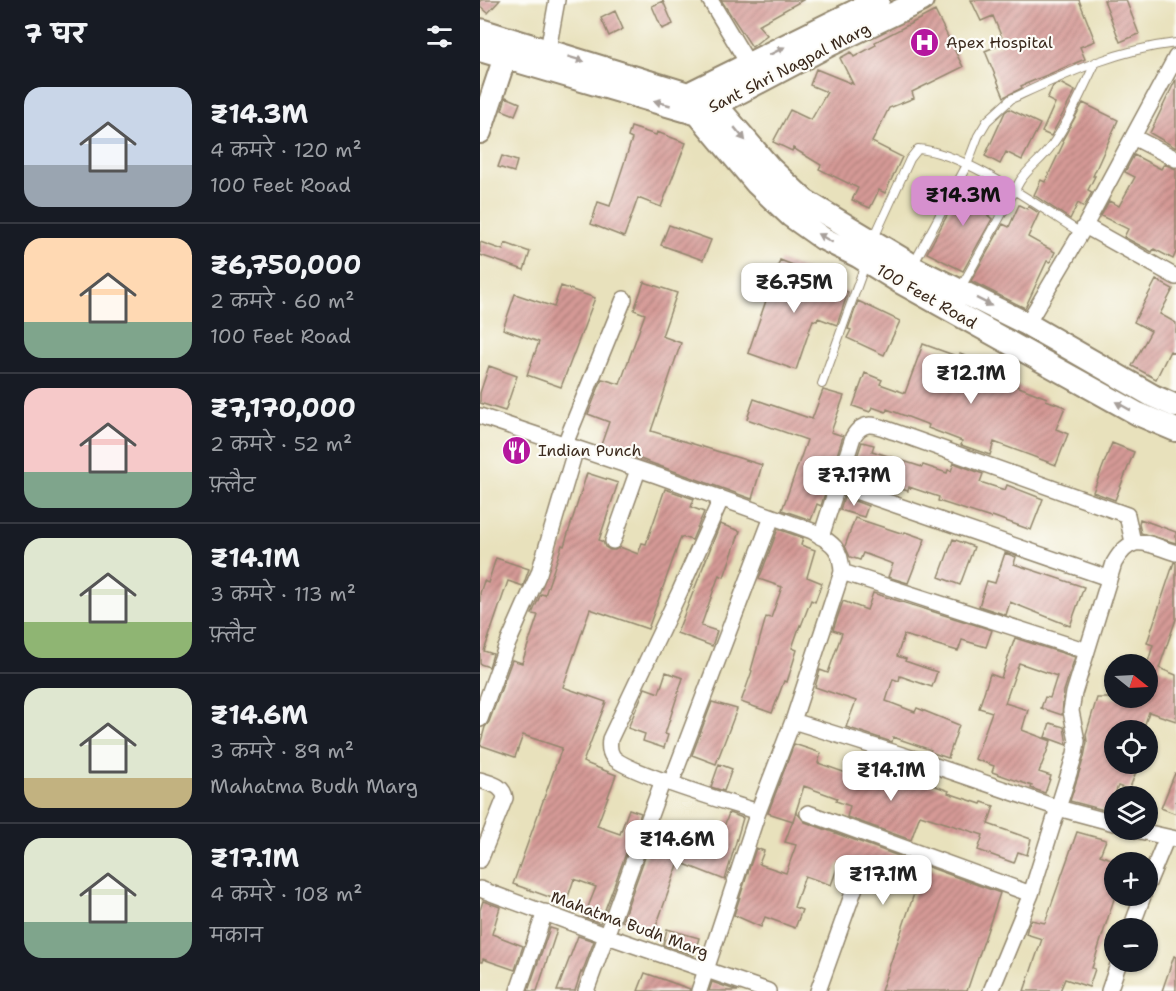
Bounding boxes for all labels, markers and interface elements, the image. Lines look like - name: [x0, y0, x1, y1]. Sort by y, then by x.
- text: 7 घर: [24, 16, 86, 51]
- street label: Sant Shri Nagpal Marg: [705, 17, 874, 117]
- icon: filters: [423, 20, 456, 53]
- hospital icon: Apex Hospital: [909, 26, 941, 58]
- place label: Apex Hospital: [946, 32, 1053, 53]
- one-way arrow: [768, 46, 785, 56]
- one-way arrow: [567, 55, 585, 64]
- text: ₹14.3M: [210, 96, 308, 131]
- one-way arrow: [652, 98, 670, 107]
- icon: home: [72, 111, 144, 183]
- one-way arrow: [734, 126, 747, 142]
- text: 4 कमरे · 120 m²: [210, 137, 362, 163]
- text: 100 Feet Road: [210, 172, 351, 198]
- pin: ₹14.3M: [914, 176, 1012, 227]
- text: ₹14.3M: [925, 182, 1001, 208]
- one-way arrow: [817, 233, 833, 244]
- text: ₹6,750,000: [210, 247, 361, 282]
- street label: 100 Feet Road: [873, 259, 981, 334]
- icon: home: [72, 262, 144, 334]
- pin: ₹6.75M: [745, 263, 843, 314]
- text: ₹6.75M: [755, 269, 833, 295]
- text: 2 कमरे · 60 m²: [210, 288, 354, 314]
- one-way arrow: [976, 297, 993, 307]
- text: 100 Feet Road: [210, 323, 351, 349]
- pin: ₹12.1M: [922, 354, 1020, 405]
- text: ₹12.1M: [936, 360, 1006, 386]
- text: ₹7,170,000: [210, 390, 356, 425]
- one-way arrow: [1114, 401, 1131, 411]
- icon: home: [72, 412, 144, 484]
- text: 2 कमरे · 52 m²: [210, 431, 352, 457]
- restaurant icon: Indian Punch: [501, 434, 533, 466]
- place label: Indian Punch: [538, 440, 641, 461]
- pin: ₹7.17M: [805, 456, 903, 507]
- text: ₹7.17M: [817, 462, 891, 488]
- text: फ़्लैट: [210, 472, 256, 498]
- text: ₹14.1M: [210, 540, 300, 575]
- icon: home: [72, 562, 144, 634]
- text: 3 कमरे · 113 m²: [210, 581, 356, 607]
- text: फ़्लैट: [210, 622, 256, 648]
- north arrow: [1104, 654, 1158, 708]
- map controls: [1104, 654, 1158, 972]
- text: ₹14.6M: [210, 697, 308, 732]
- icon: home: [72, 712, 144, 784]
- button: locate: [1104, 720, 1158, 774]
- text: 3 कमरे · 89 m²: [210, 738, 354, 764]
- pin: ₹14.1M: [842, 751, 940, 802]
- text: ₹14.1M: [856, 757, 926, 783]
- text: Mahatma Budh Marg: [210, 773, 418, 799]
- button: layers: [1104, 786, 1158, 840]
- pin: ₹14.6M: [628, 820, 726, 871]
- text: ₹14.6M: [639, 826, 715, 852]
- text: ₹17.1M: [210, 840, 299, 875]
- button: +: [1104, 852, 1158, 906]
- pin: ₹17.1M: [834, 855, 932, 906]
- text: ₹17.1M: [849, 861, 917, 887]
- icon: home: [72, 862, 144, 934]
- text: 4 कमरे · 108 m²: [210, 881, 363, 907]
- street label: Mahatma Budh Marg: [548, 886, 712, 963]
- button: −: [1104, 918, 1158, 972]
- text: मकान: [210, 922, 263, 948]

